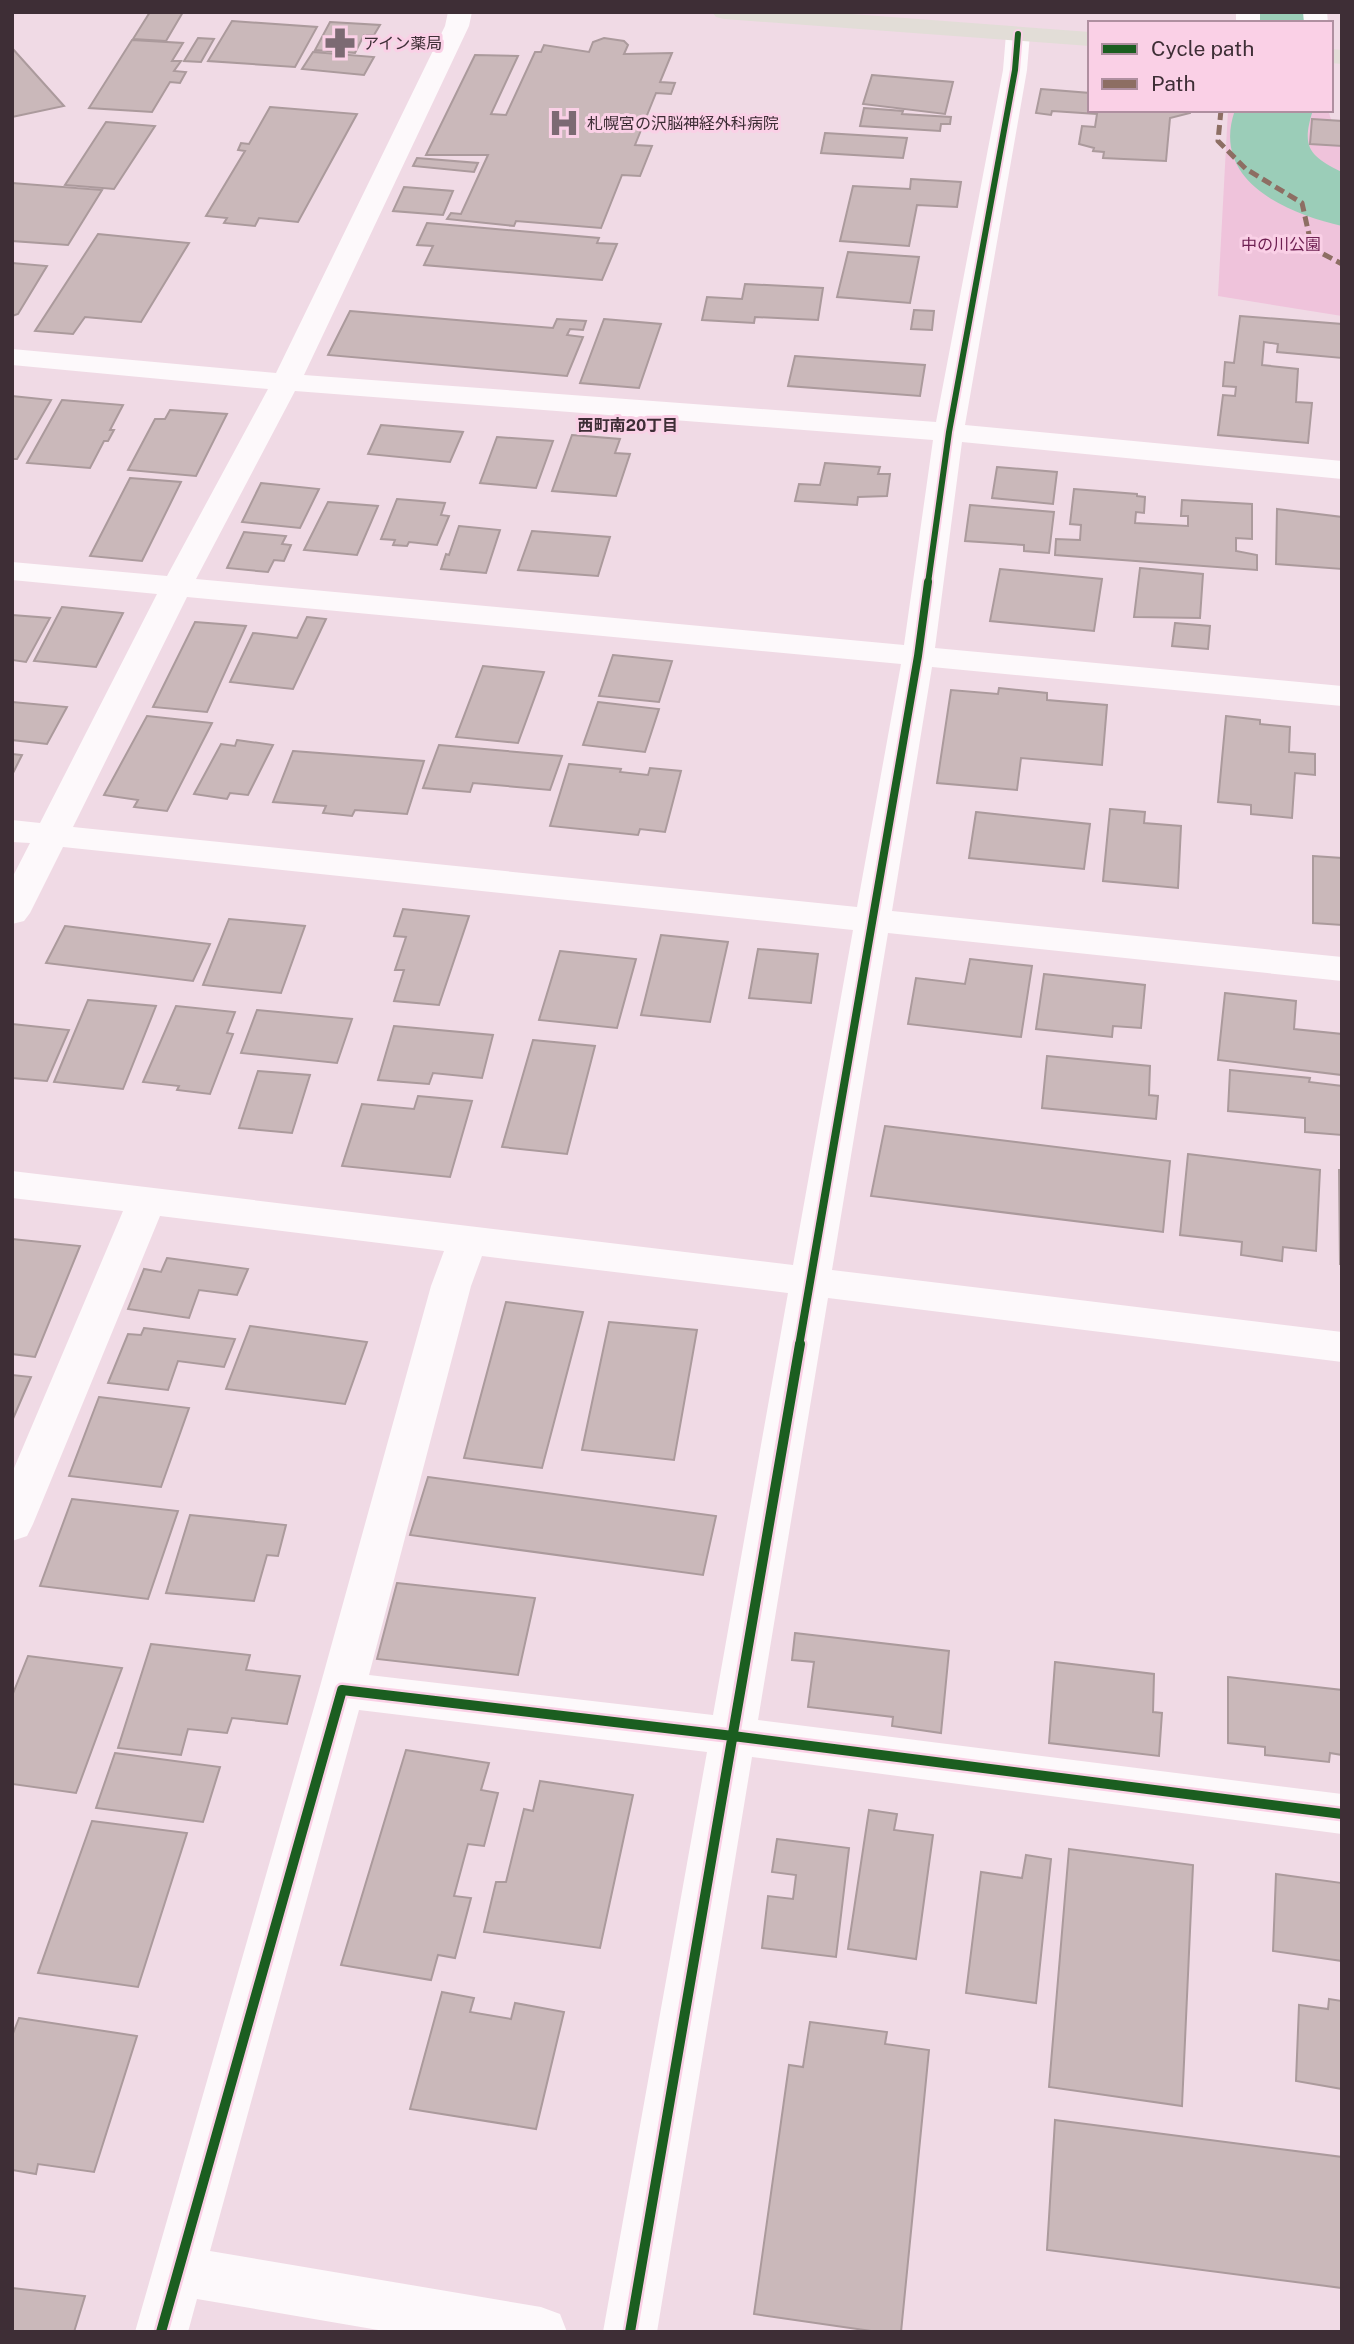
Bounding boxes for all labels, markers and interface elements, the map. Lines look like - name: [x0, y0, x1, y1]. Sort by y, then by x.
- legend: [1088, 21, 1333, 112]
- pharmacy icon: アイン薬局: [323, 26, 357, 60]
- place label: アイン薬局: [363, 34, 442, 53]
- text: Cycle path: [1151, 36, 1254, 61]
- text: Path: [1151, 71, 1196, 96]
- hospital icon: 札幌宮の沢脳神経外科病院: [547, 106, 581, 140]
- place label: 札幌宮の沢脳神経外科病院: [587, 114, 779, 133]
- park label: 中の川公園: [1241, 235, 1321, 254]
- district label: 西町南20丁目: [578, 416, 678, 435]

